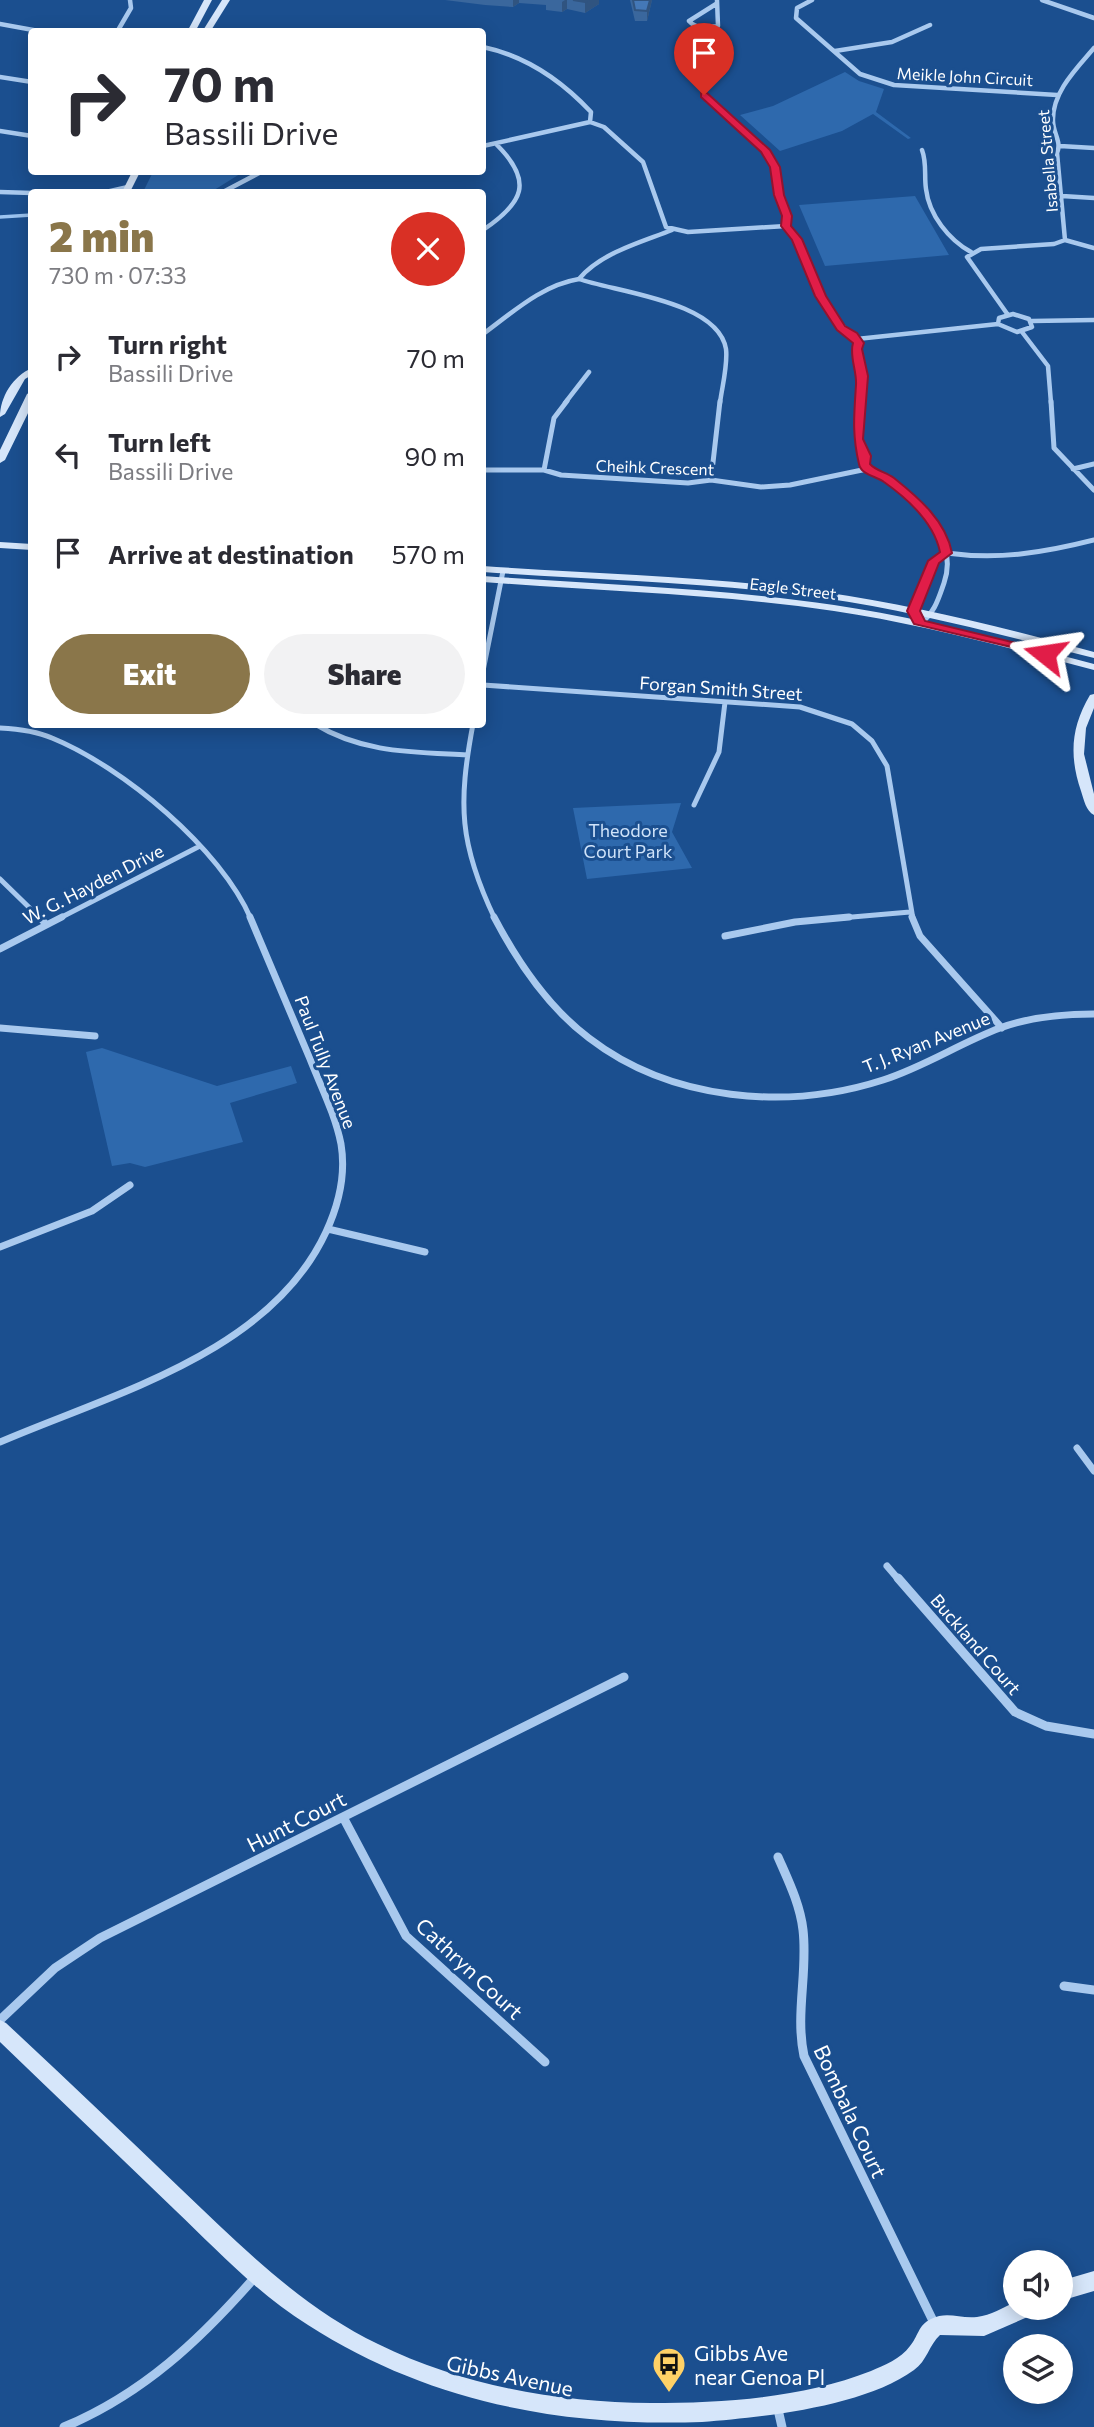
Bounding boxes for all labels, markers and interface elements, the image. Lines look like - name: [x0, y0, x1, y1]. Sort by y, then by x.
- pin: [674, 23, 734, 95]
- icon: arrive: [685, 34, 723, 72]
- text: 70 m: [164, 52, 275, 112]
- icon: right: [49, 56, 140, 147]
- street label: Meikle John Circuit: [896, 63, 1034, 89]
- street label: Isabella Street: [1033, 109, 1061, 213]
- text: Bassili Drive: [164, 112, 338, 152]
- text: 2 min: [49, 209, 155, 261]
- button: close: [391, 212, 465, 286]
- text: 730 m · 07:33: [49, 261, 187, 289]
- text: Turn right: [108, 328, 227, 359]
- icon: right: [49, 338, 87, 376]
- text: 70 m: [407, 342, 465, 373]
- text: Bassili Drive: [108, 359, 233, 387]
- text: Turn left: [108, 426, 211, 457]
- icon: left: [49, 436, 87, 474]
- text: 90 m: [405, 440, 465, 471]
- street label: Cheihk Crescent: [595, 455, 715, 479]
- text: Bassili Drive: [108, 457, 233, 485]
- icon: arrive: [49, 534, 87, 572]
- text: Arrive at destination: [108, 538, 354, 569]
- text: 570 m: [392, 538, 465, 569]
- street label: Eagle Street: [749, 573, 838, 603]
- position arrow: [1008, 617, 1082, 691]
- button: Exit: [49, 634, 250, 714]
- button: Share: [264, 634, 465, 714]
- street label: Forgan Smith Street: [639, 671, 803, 705]
- park label: Theodore Court Park: [584, 819, 673, 862]
- street label: W. G. Hayden Drive: [19, 839, 167, 929]
- street label: Paul Tully Avenue: [291, 992, 361, 1132]
- street label: T. J. Ryan Avenue: [859, 1006, 993, 1078]
- street label: Buckland Court: [926, 1589, 1026, 1699]
- street label: Hunt Court: [242, 1785, 350, 1857]
- street label: Cathryn Court: [411, 1912, 529, 2024]
- street label: Bombala Court: [809, 2041, 893, 2181]
- map controls: [1003, 2250, 1073, 2404]
- button: sound: [1003, 2250, 1073, 2320]
- button: layers: [1003, 2334, 1073, 2404]
- place label: Gibbs Ave near Genoa Pl: [694, 2340, 825, 2389]
- bus stop icon: Gibbs Ave near Genoa Pl: [650, 2345, 688, 2394]
- street label: Gibbs Avenue: [444, 2349, 576, 2401]

